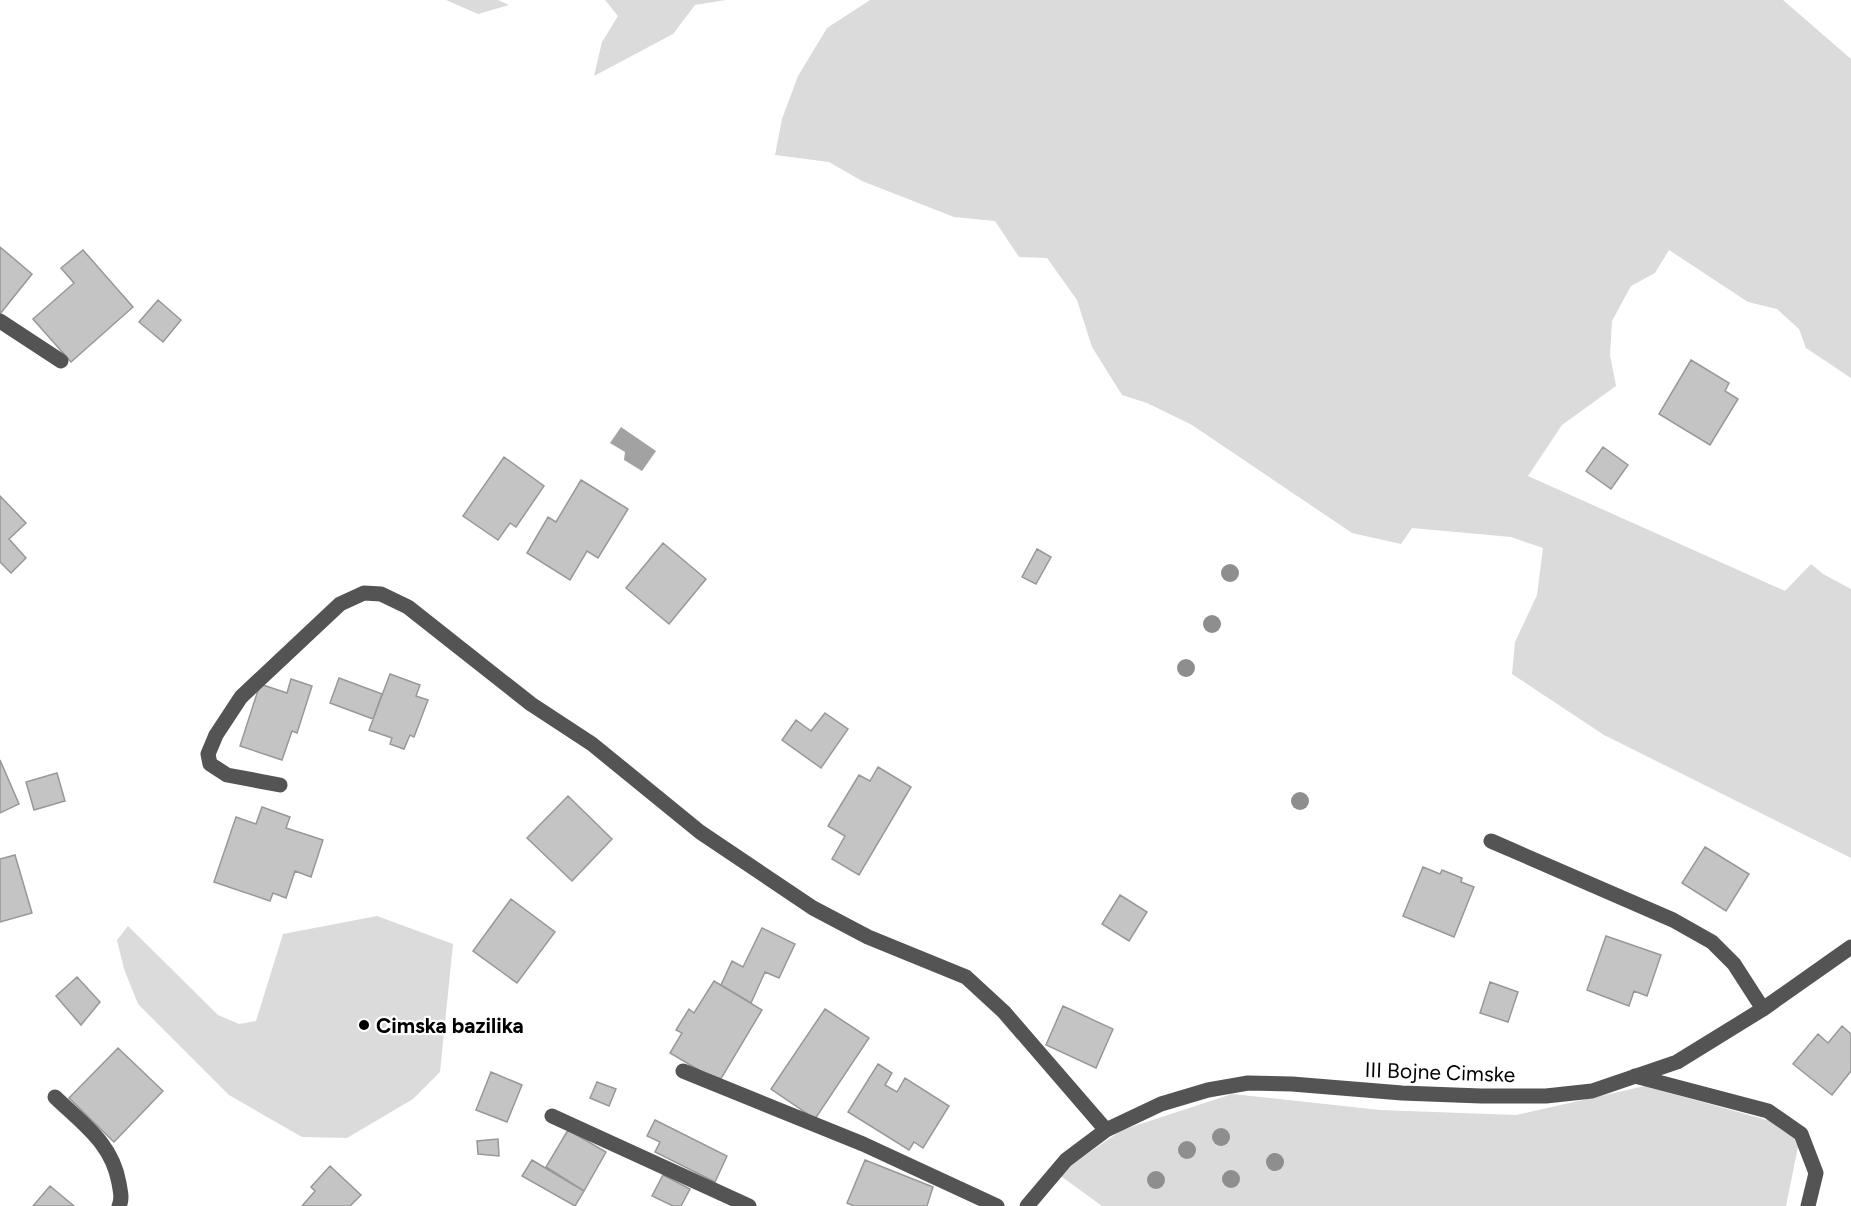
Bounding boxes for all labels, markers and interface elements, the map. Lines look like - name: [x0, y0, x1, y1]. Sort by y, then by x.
- place label: Cimska bazilika: [376, 1013, 524, 1038]
- marker: Cimska bazilika: [357, 1018, 371, 1032]
- street label: III Bojne Cimske: [1364, 1057, 1516, 1087]

